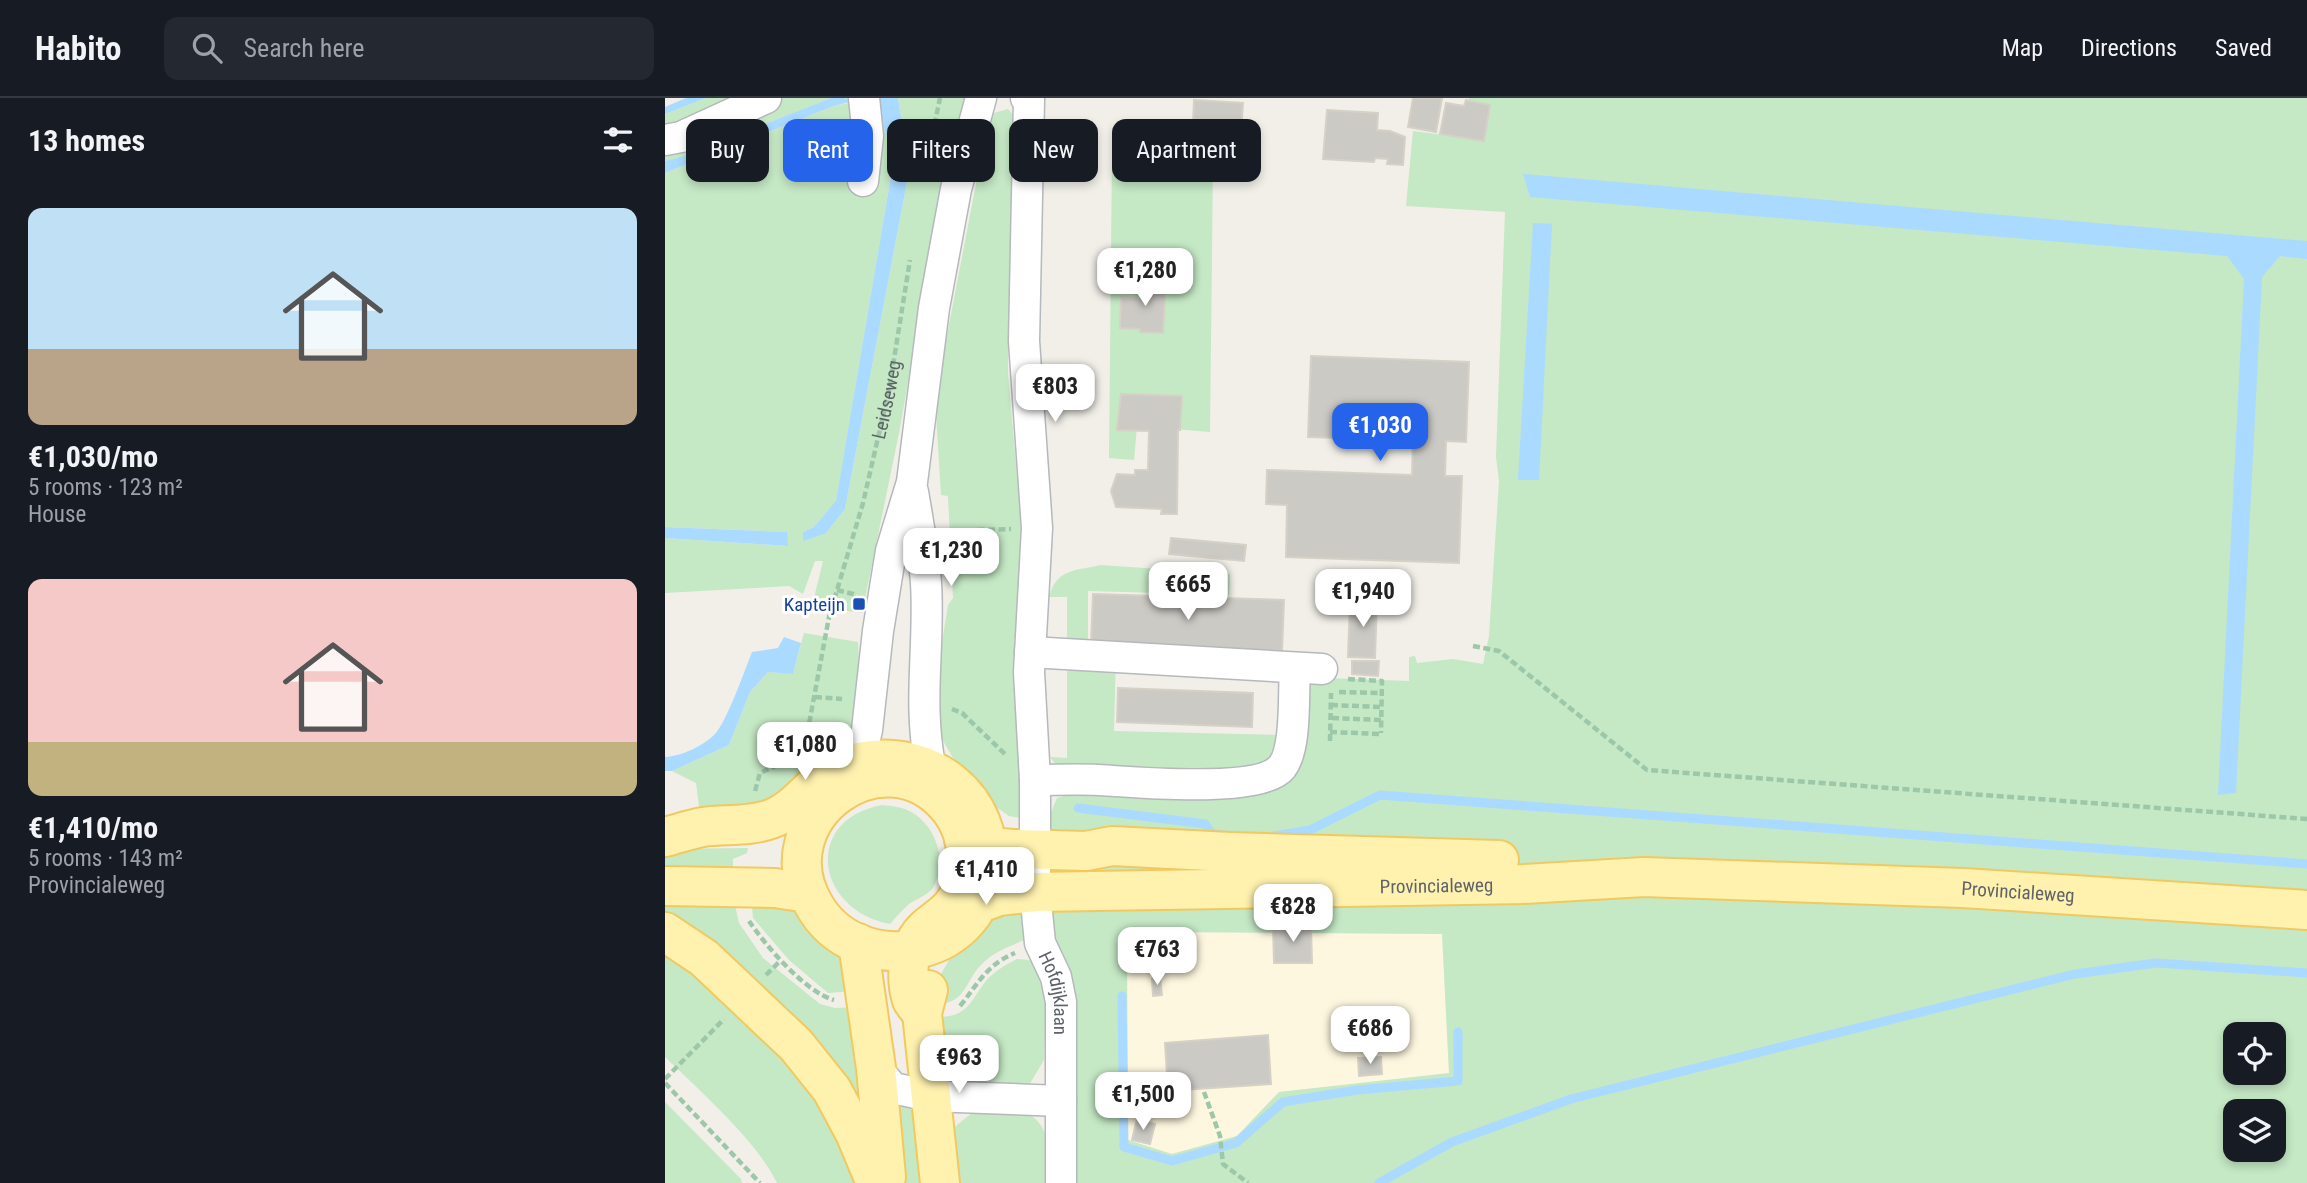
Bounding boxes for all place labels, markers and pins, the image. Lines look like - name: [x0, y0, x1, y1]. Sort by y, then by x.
- pin: €1,280: [1088, 248, 1202, 308]
- pin: €803: [1014, 364, 1096, 424]
- pin: €1,030: [1323, 404, 1437, 463]
- pin: €1,230: [894, 528, 1008, 588]
- pin: €665: [1147, 562, 1229, 622]
- pin: €1,940: [1306, 570, 1420, 629]
- place label: Kapteijn: [784, 593, 845, 616]
- marker: Kapteijn: [851, 596, 867, 612]
- pin: €1,080: [748, 722, 862, 782]
- pin: €1,410: [929, 848, 1043, 907]
- pin: €828: [1252, 884, 1334, 944]
- pin: €763: [1116, 928, 1198, 987]
- pin: €686: [1329, 1006, 1411, 1066]
- pin: €963: [918, 1035, 1000, 1095]
- pin: €1,500: [1086, 1072, 1200, 1132]

